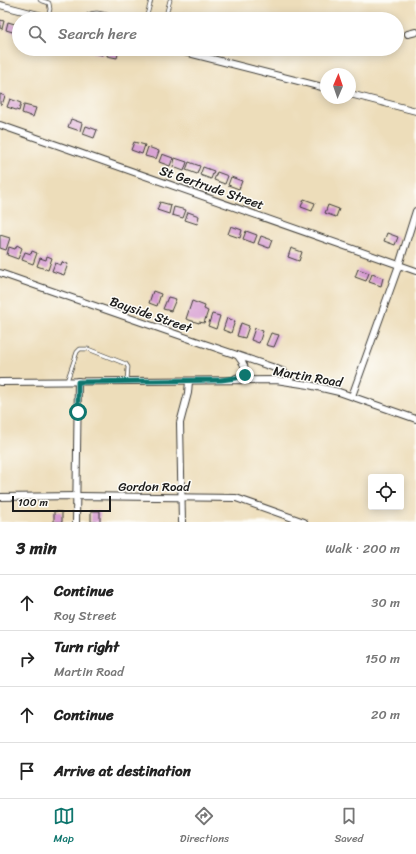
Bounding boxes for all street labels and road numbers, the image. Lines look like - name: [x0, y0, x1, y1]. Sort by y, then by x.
- street label: St Gertrude Street: [156, 159, 267, 216]
- street label: Bayside Street: [107, 290, 196, 339]
- street label: Martin Road: [272, 359, 345, 394]
- street label: Gordon Road: [118, 475, 191, 498]

